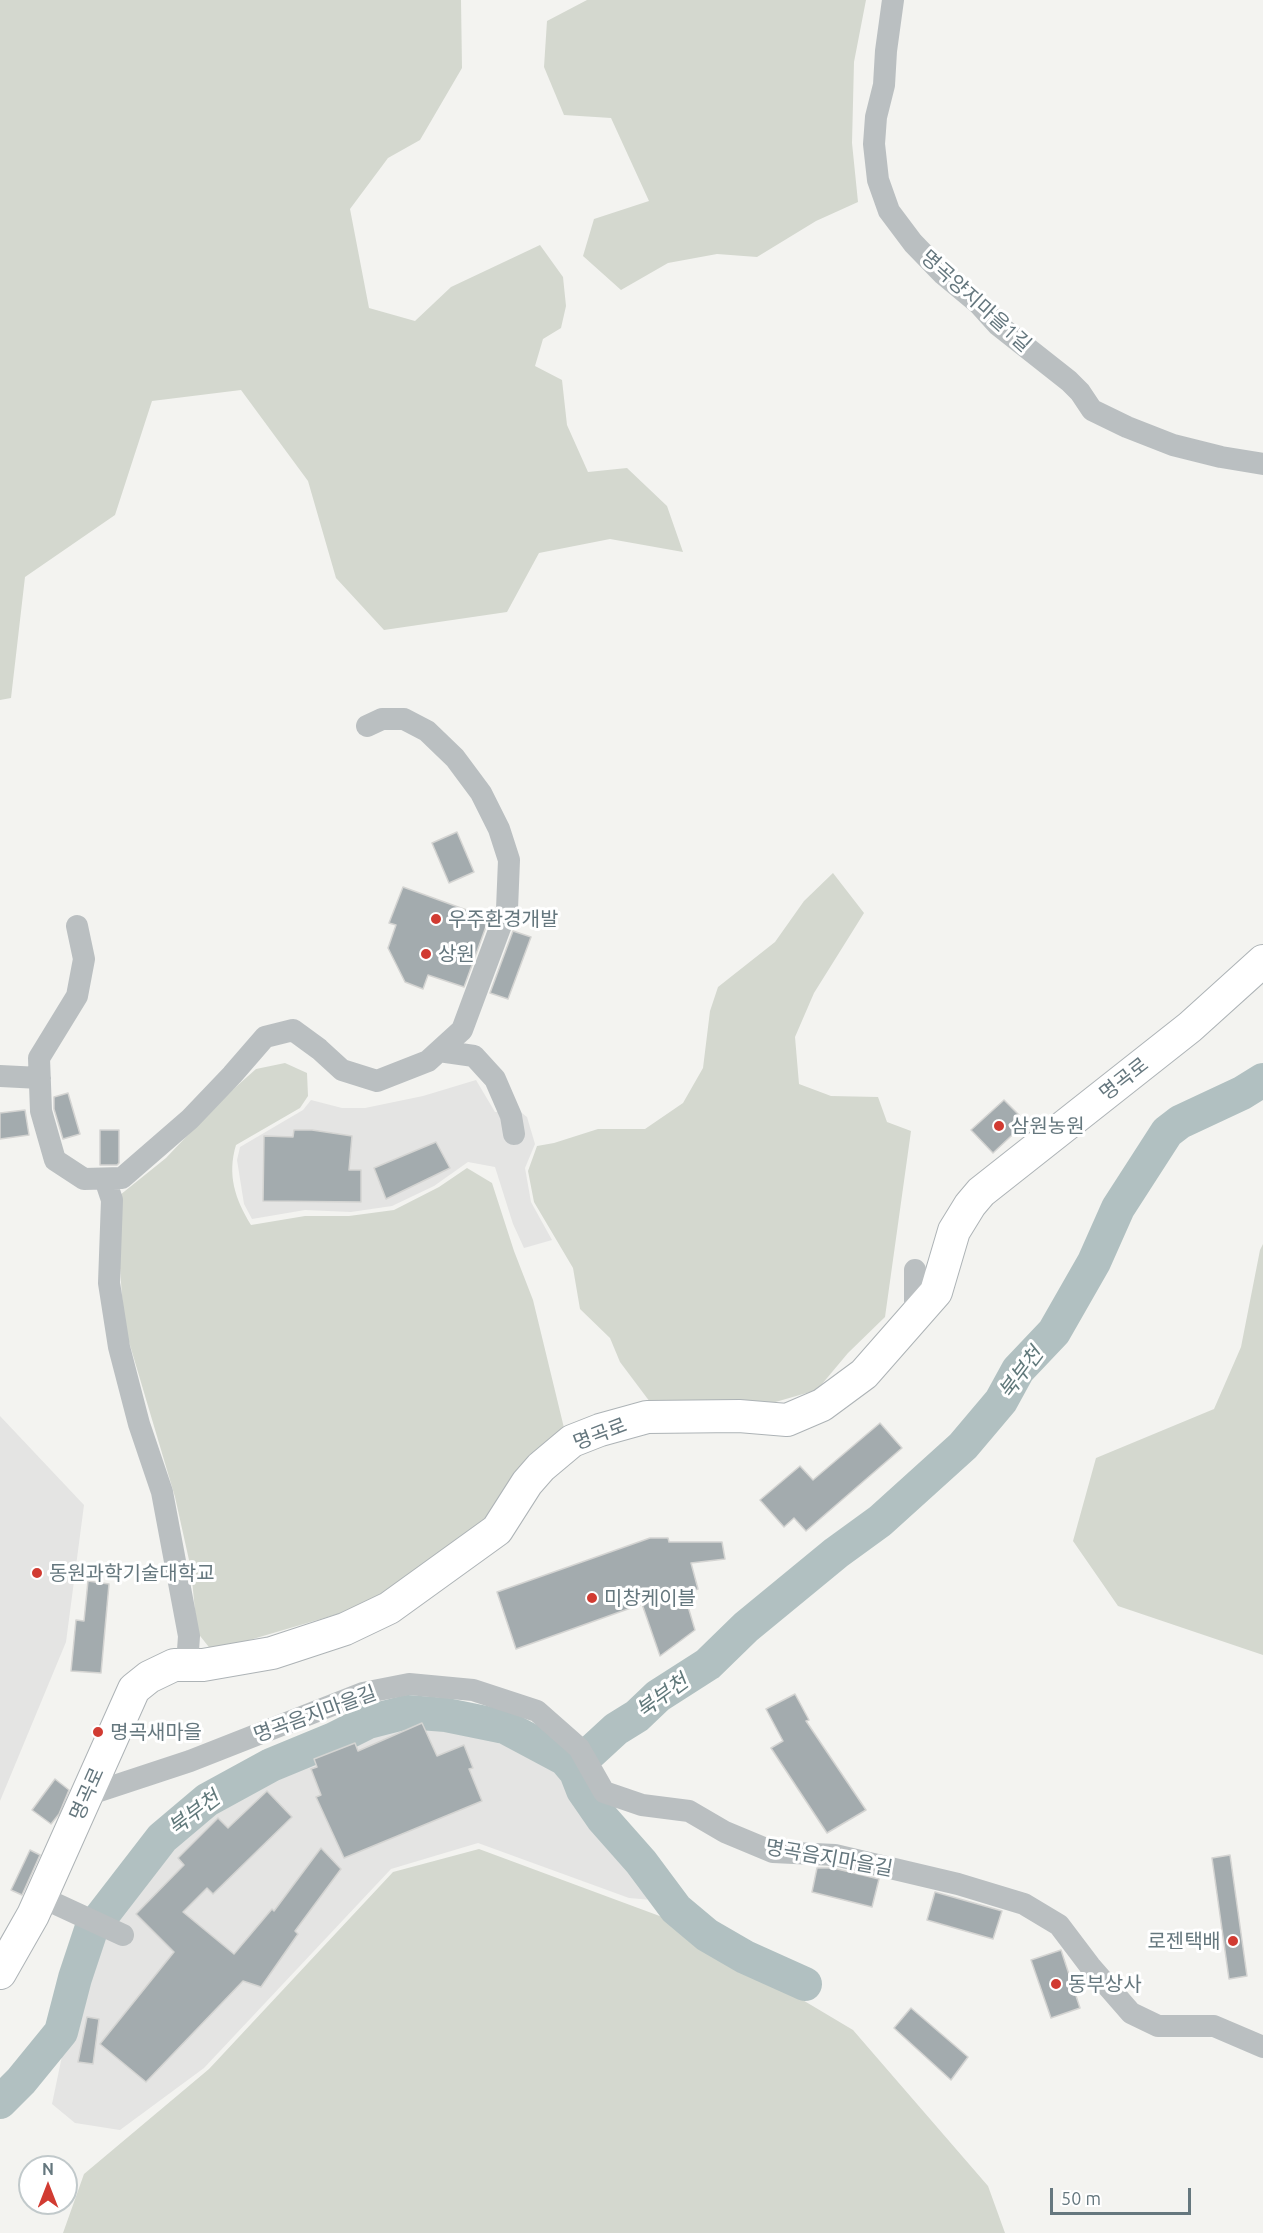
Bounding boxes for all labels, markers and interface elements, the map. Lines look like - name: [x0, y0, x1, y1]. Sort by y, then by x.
- street label: 명곡양지마을1길: [916, 245, 1036, 357]
- place label: 우주환경개발: [448, 907, 558, 931]
- marker: 우주환경개발: [429, 912, 443, 926]
- place label: 상원: [438, 942, 475, 966]
- marker: 상원: [419, 947, 433, 961]
- street label: 명곡로: [1095, 1053, 1153, 1105]
- place label: 삼원농원: [1011, 1114, 1085, 1138]
- marker: 삼원농원: [992, 1119, 1006, 1133]
- water label: 북부천: [993, 1342, 1049, 1404]
- street label: 명곡로: [570, 1413, 630, 1455]
- place label: 동원과학기술대학교: [49, 1561, 215, 1585]
- marker: 동원과학기술대학교: [30, 1566, 44, 1580]
- place label: 미창케이블: [604, 1586, 696, 1610]
- marker: 미창케이블: [585, 1591, 599, 1605]
- water label: 북부천: [631, 1669, 693, 1723]
- street label: 명곡음지마을길: [250, 1681, 380, 1747]
- place label: 명곡새마을: [110, 1720, 202, 1744]
- marker: 명곡새마을: [91, 1725, 105, 1739]
- street label: 명곡로: [65, 1764, 109, 1824]
- water label: 북부천: [163, 1785, 225, 1841]
- street label: 명곡음지마을길: [763, 1835, 895, 1881]
- place label: 로젠택배: [1147, 1929, 1221, 1953]
- marker: 로젠택배: [1226, 1934, 1240, 1948]
- place label: 동부상사: [1068, 1972, 1142, 1996]
- marker: 동부상사: [1049, 1977, 1063, 1991]
- north arrow: [18, 2155, 78, 2215]
- text: N: [42, 2160, 54, 2178]
- scale bar: [1053, 2176, 1194, 2214]
- text: 50 m: [1061, 2188, 1101, 2208]

